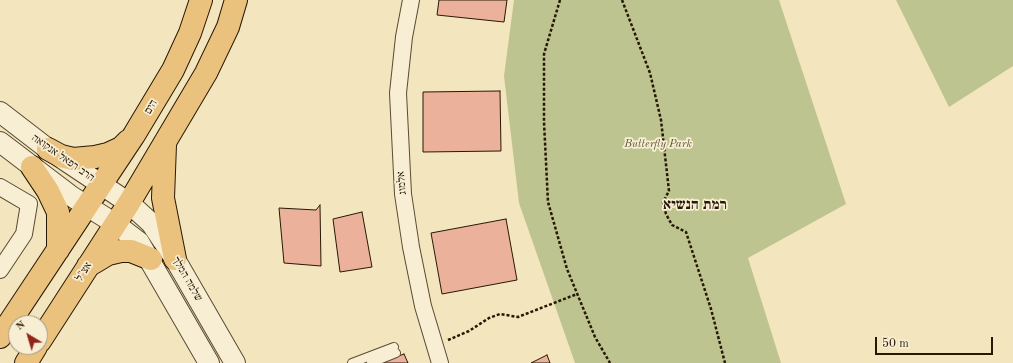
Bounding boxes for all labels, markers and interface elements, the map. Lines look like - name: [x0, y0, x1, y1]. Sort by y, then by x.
- street label: הים: [142, 97, 160, 117]
- street label: הרב רפאל אנקואה: [29, 131, 97, 185]
- park label: Butterfly Park: [624, 137, 692, 151]
- street label: אלמוג: [394, 171, 410, 195]
- district label: רמת הנשיא: [663, 196, 727, 214]
- street label: שלמה המלך: [169, 254, 205, 304]
- street label: אצ"ל: [73, 260, 95, 284]
- north arrow: [8, 315, 48, 355]
- text: N: [14, 319, 28, 333]
- scale bar: [877, 329, 995, 355]
- text: 50 m: [882, 338, 909, 350]

